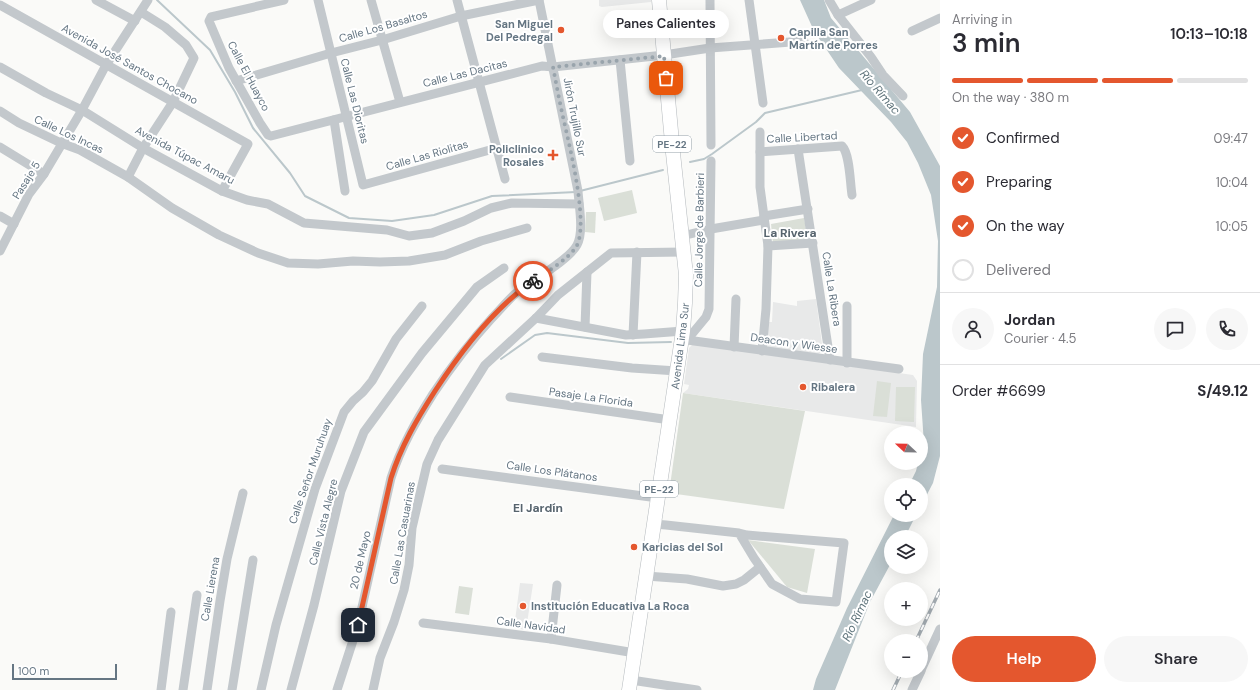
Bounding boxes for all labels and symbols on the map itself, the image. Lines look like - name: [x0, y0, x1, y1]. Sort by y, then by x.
- street label: Calle Los Basaltos: [337, 7, 429, 45]
- callout: Panes Calientes: [603, 10, 729, 38]
- place label: San Miguel Del Pedregal: [486, 17, 553, 44]
- street label: Avenida José Santos Chocano: [59, 21, 201, 107]
- marker: San Miguel Del Pedregal: [556, 25, 566, 35]
- place label: Capilla San Martín de Porres: [789, 25, 878, 52]
- marker: Capilla San Martín de Porres: [776, 33, 786, 43]
- street label: Calle El Huayco: [225, 38, 273, 114]
- street label: Calle Las Dacitas: [421, 56, 509, 90]
- street label: Calle Las Dioritas: [338, 57, 372, 145]
- pin: [649, 61, 683, 95]
- water label: Río Rímac: [856, 66, 904, 118]
- street label: Jirón Trujillo Sur: [560, 76, 590, 158]
- street label: Calle Los Incas: [32, 112, 106, 156]
- street label: Avenida Túpac Amaru: [133, 123, 237, 187]
- street label: Calle Libertad: [766, 128, 838, 146]
- road number: PE-22: [653, 136, 691, 152]
- street label: Calle Las Riolitas: [384, 137, 470, 173]
- place label: Policlinico Rosales: [489, 142, 544, 169]
- marker: Policlinico Rosales: [547, 149, 559, 161]
- street label: Pasaje 5: [9, 158, 43, 202]
- street label: Calle Jorge de Barbieri: [691, 173, 707, 287]
- district label: La Rivera: [763, 225, 817, 241]
- street label: Calle La Ribera: [819, 251, 845, 327]
- courier: [513, 261, 553, 301]
- street label: Avenida Lima Sur: [668, 302, 692, 390]
- street label: Deacon y Wiesse: [750, 330, 838, 356]
- place label: Ribalera: [811, 380, 855, 394]
- marker: Ribalera: [798, 382, 808, 392]
- street label: Pasaje La Florida: [548, 384, 634, 410]
- street label: Calle Señor Muruhuay: [285, 416, 335, 526]
- north arrow: [884, 426, 928, 470]
- street label: Calle Los Plátanos: [506, 458, 598, 484]
- street label: Calle Vista Alegre: [305, 477, 341, 567]
- street label: Calle Las Casuarinas: [386, 480, 418, 586]
- road number: PE-22: [640, 481, 678, 497]
- district label: El Jardín: [513, 500, 563, 516]
- street label: 20 de Mayo: [346, 529, 374, 591]
- place label: Karicias del Sol: [642, 540, 723, 554]
- marker: Karicias del Sol: [629, 542, 639, 552]
- street label: Calle Lierena: [197, 556, 223, 622]
- water label: Río Rímac: [838, 588, 876, 644]
- place label: Institución Educativa La Roca: [531, 599, 689, 613]
- marker: Institución Educativa La Roca: [518, 601, 528, 611]
- pin: [341, 608, 375, 642]
- street label: Calle Navidad: [496, 613, 567, 637]
- scale bar: [12, 662, 117, 681]

